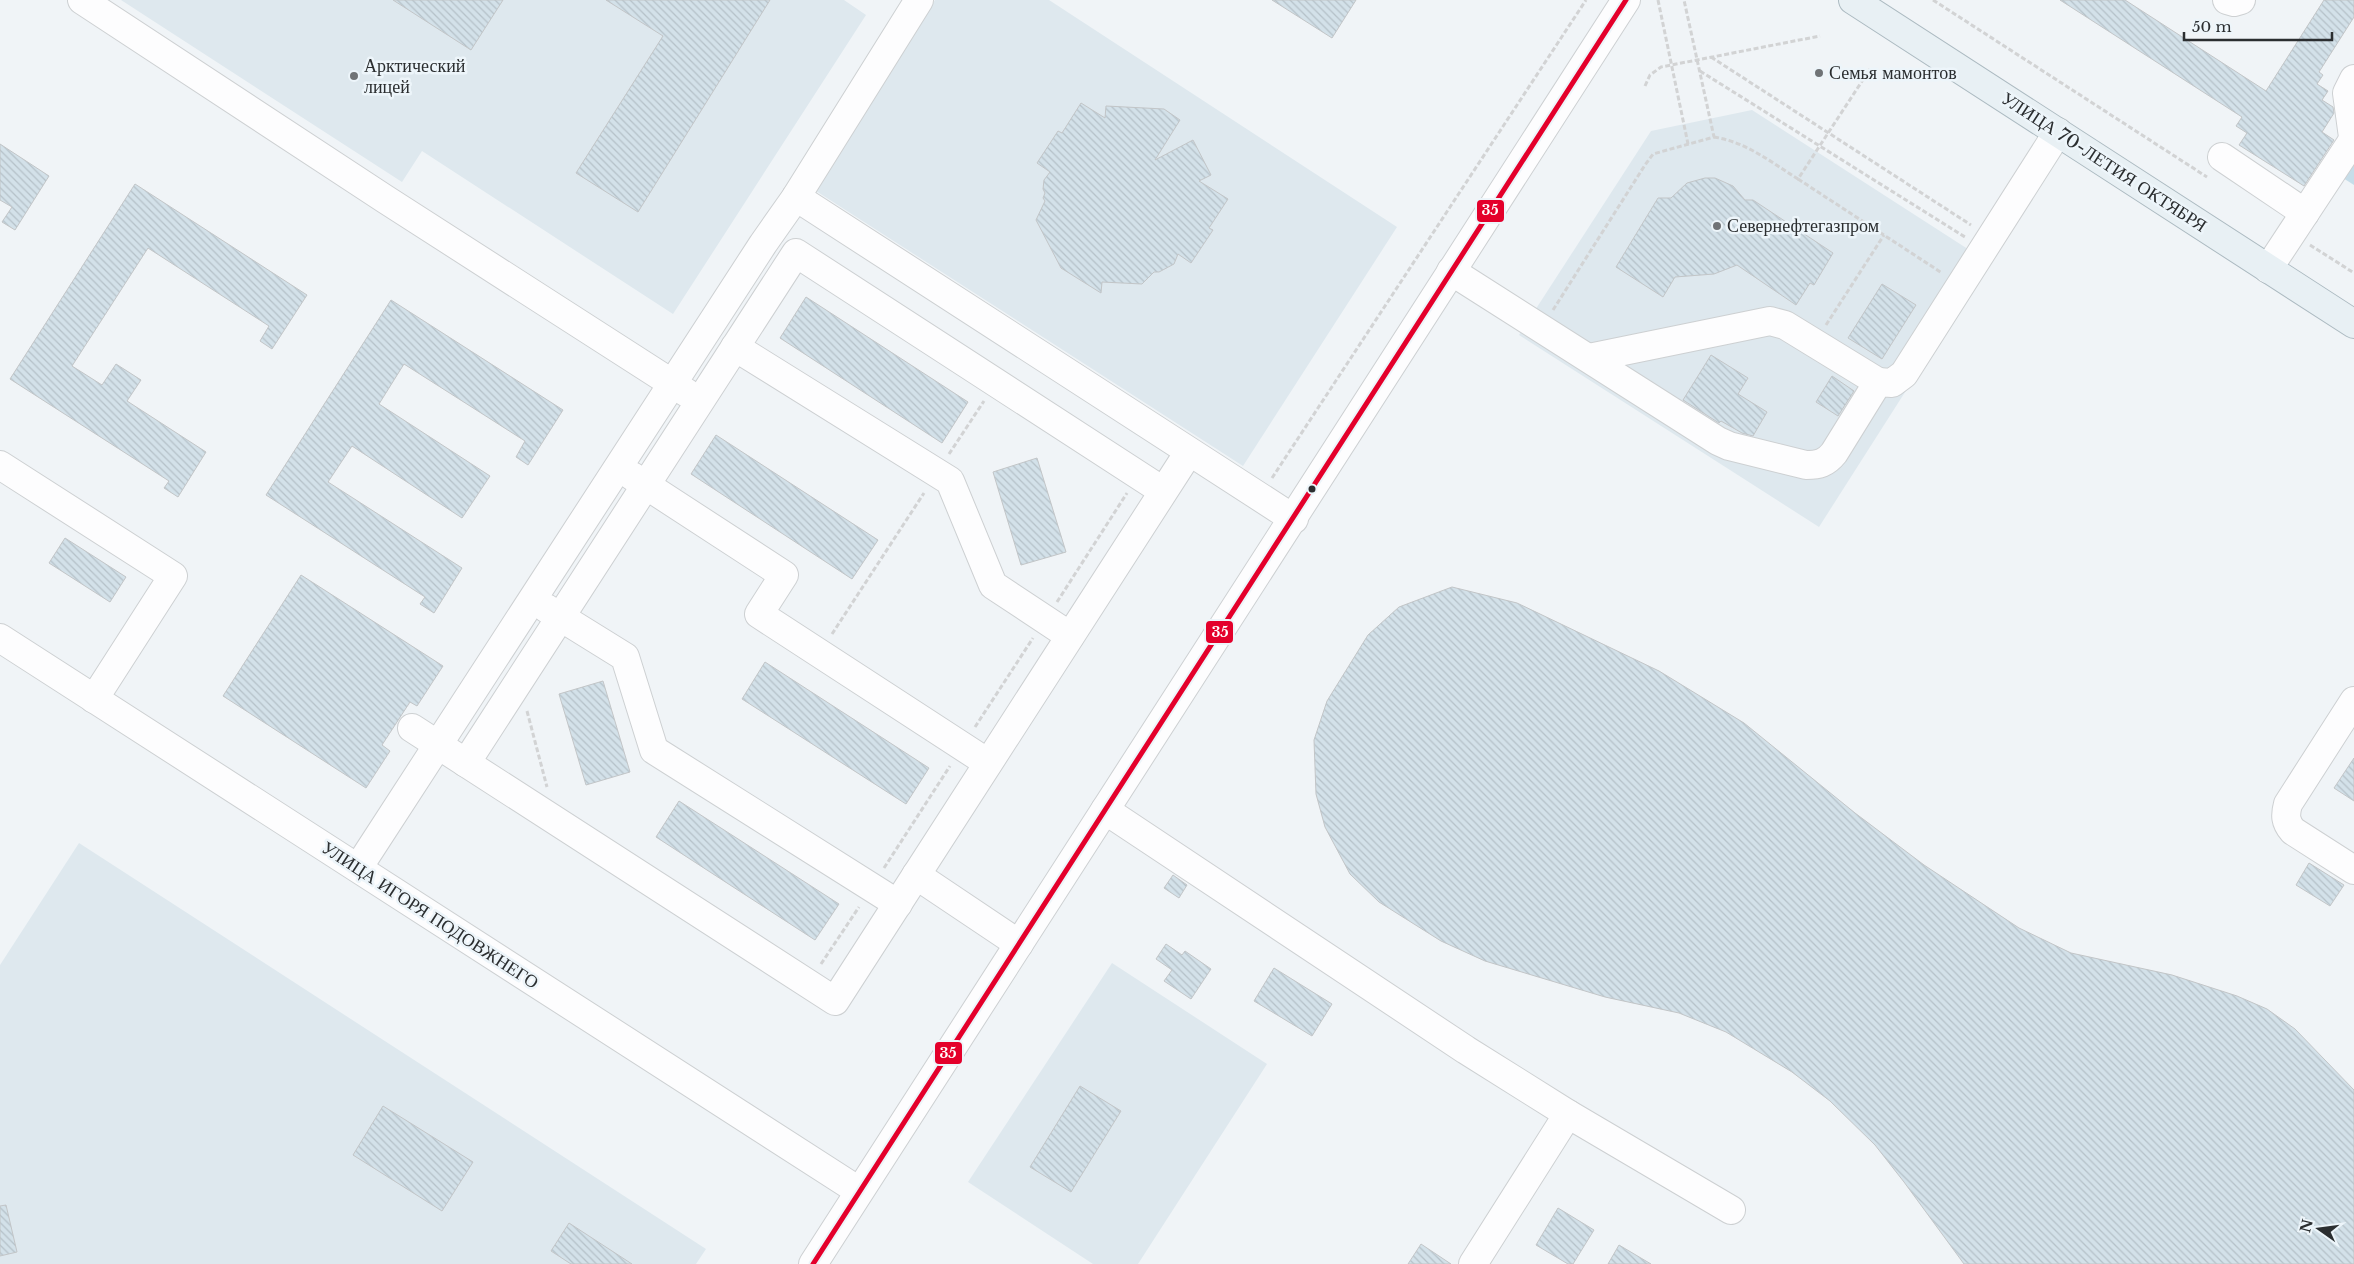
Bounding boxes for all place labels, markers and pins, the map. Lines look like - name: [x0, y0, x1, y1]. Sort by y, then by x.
- place label: Арктический лицей: [364, 55, 466, 98]
- place label: Семья мамонтов: [1829, 62, 1957, 84]
- marker: Семья мамонтов: [1813, 67, 1825, 79]
- marker: Арктический лицей: [348, 70, 360, 82]
- place label: Севернефтегазпром: [1727, 215, 1879, 237]
- marker: Севернефтегазпром: [1711, 220, 1723, 232]
- unlabelled marker: [1307, 484, 1317, 494]

